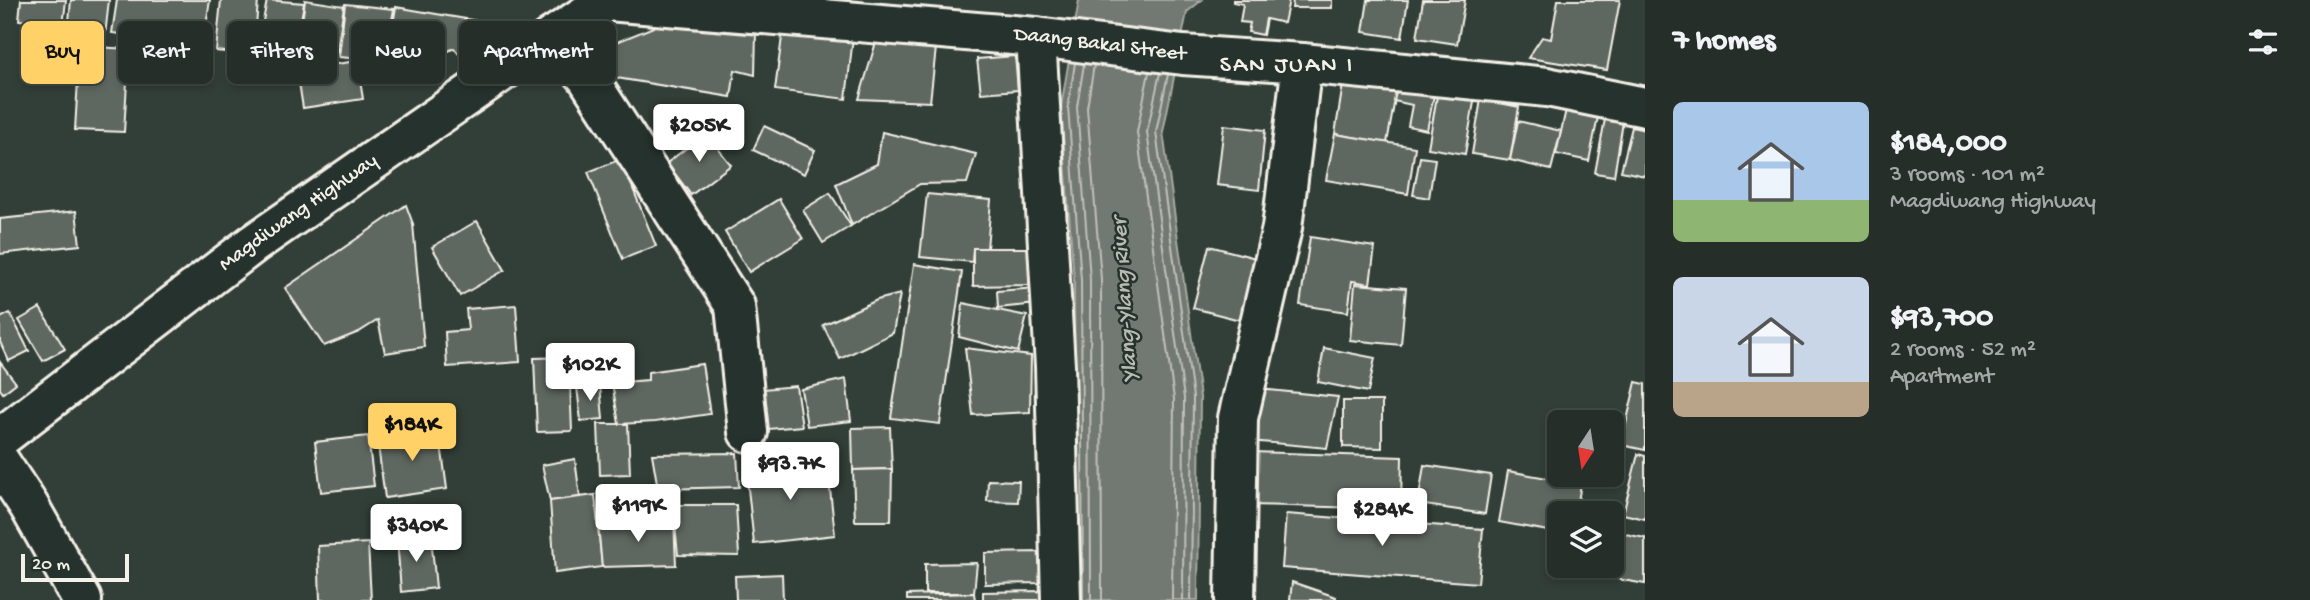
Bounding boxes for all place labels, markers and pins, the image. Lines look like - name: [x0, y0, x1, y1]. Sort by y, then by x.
- pin: $205K: [650, 104, 748, 164]
- pin: $102K: [541, 344, 639, 403]
- pin: $184K: [363, 404, 461, 463]
- pin: $93.7K: [733, 442, 847, 502]
- pin: $119K: [589, 484, 687, 544]
- pin: $284K: [1333, 489, 1431, 548]
- pin: $340K: [367, 504, 465, 564]

